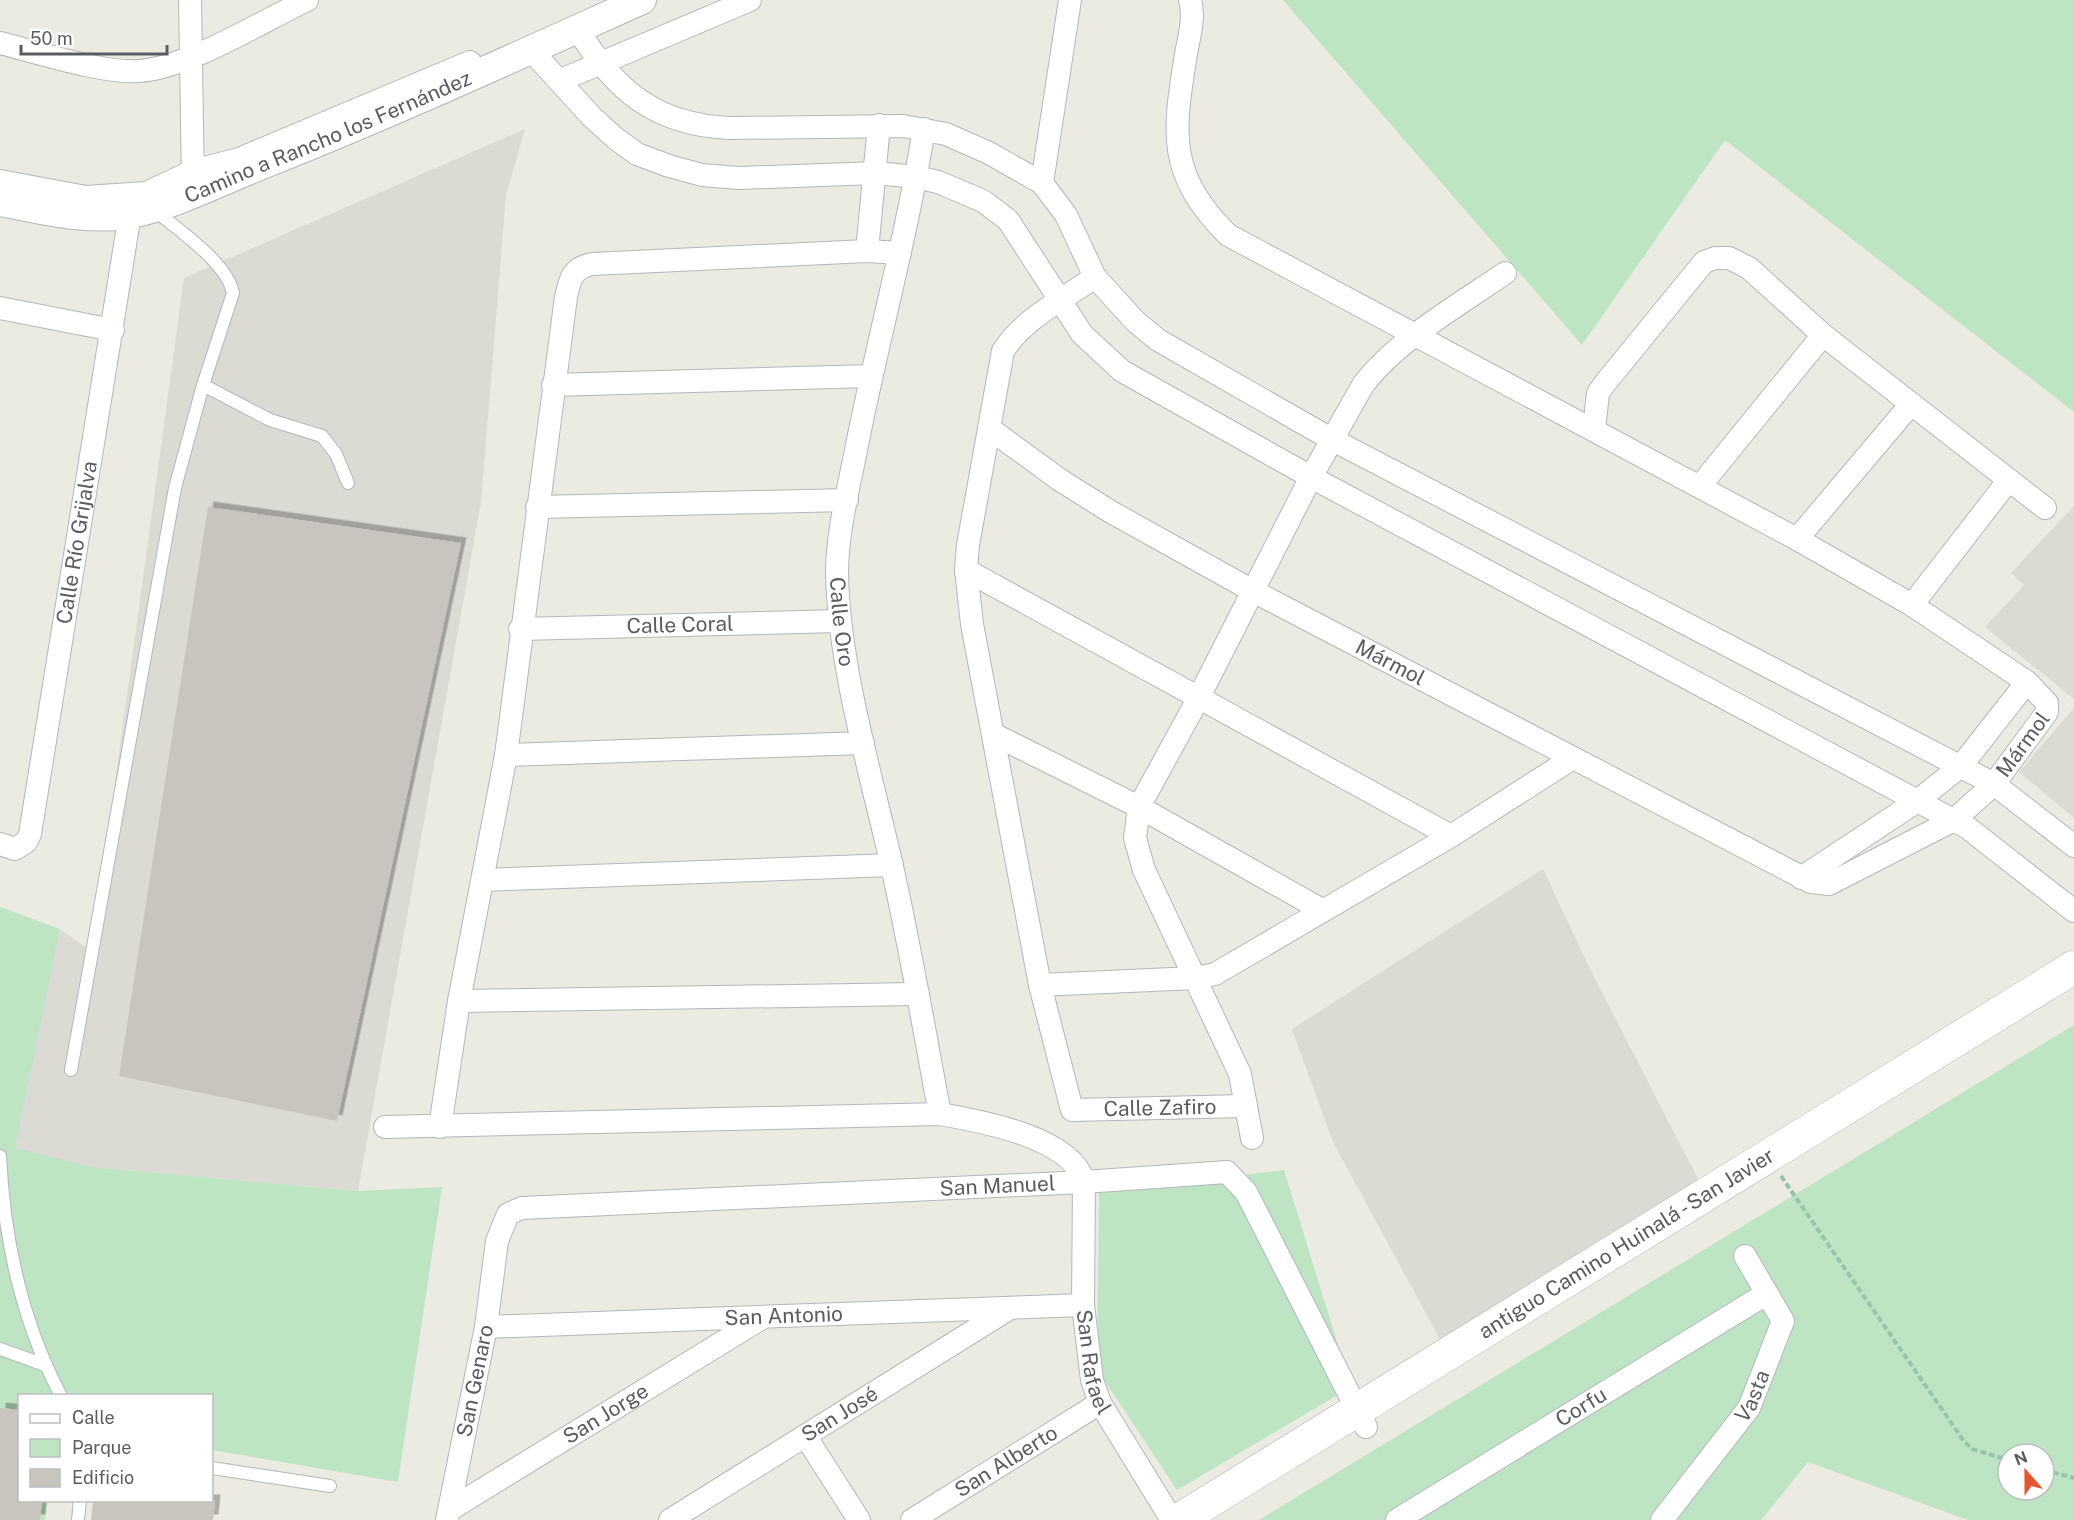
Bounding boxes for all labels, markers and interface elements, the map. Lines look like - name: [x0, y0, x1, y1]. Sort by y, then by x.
- scale bar: [21, 18, 166, 56]
- text: 50 m: [30, 28, 73, 49]
- street label: Camino a Rancho los Fernández: [181, 65, 475, 208]
- street label: Calle Río Grijalva: [51, 459, 102, 626]
- street label: Calle Oro: [825, 576, 860, 668]
- street label: Calle Coral: [626, 611, 734, 638]
- street label: Mármol: [1351, 634, 1429, 690]
- street label: Mármol: [1990, 707, 2055, 782]
- street label: Calle Zafiro: [1103, 1094, 1217, 1121]
- street label: antiguo Camino Huinalá - San Javier: [1474, 1142, 1779, 1344]
- street label: San Manuel: [939, 1170, 1056, 1201]
- street label: San Antonio: [724, 1301, 843, 1330]
- street label: San Rafael: [1072, 1308, 1117, 1419]
- street label: San Genaro: [451, 1322, 498, 1439]
- street label: Vasta: [1729, 1366, 1775, 1427]
- street label: San Jorge: [558, 1378, 653, 1449]
- street label: San José: [797, 1381, 882, 1447]
- street label: Corfu: [1551, 1382, 1611, 1432]
- legend: [18, 1394, 213, 1502]
- text: Calle: [72, 1407, 115, 1428]
- street label: San Alberto: [950, 1420, 1062, 1502]
- text: Parque: [72, 1437, 132, 1458]
- north arrow: [1996, 1442, 2056, 1502]
- text: N: [2012, 1447, 2030, 1470]
- text: Edificio: [72, 1467, 134, 1488]

